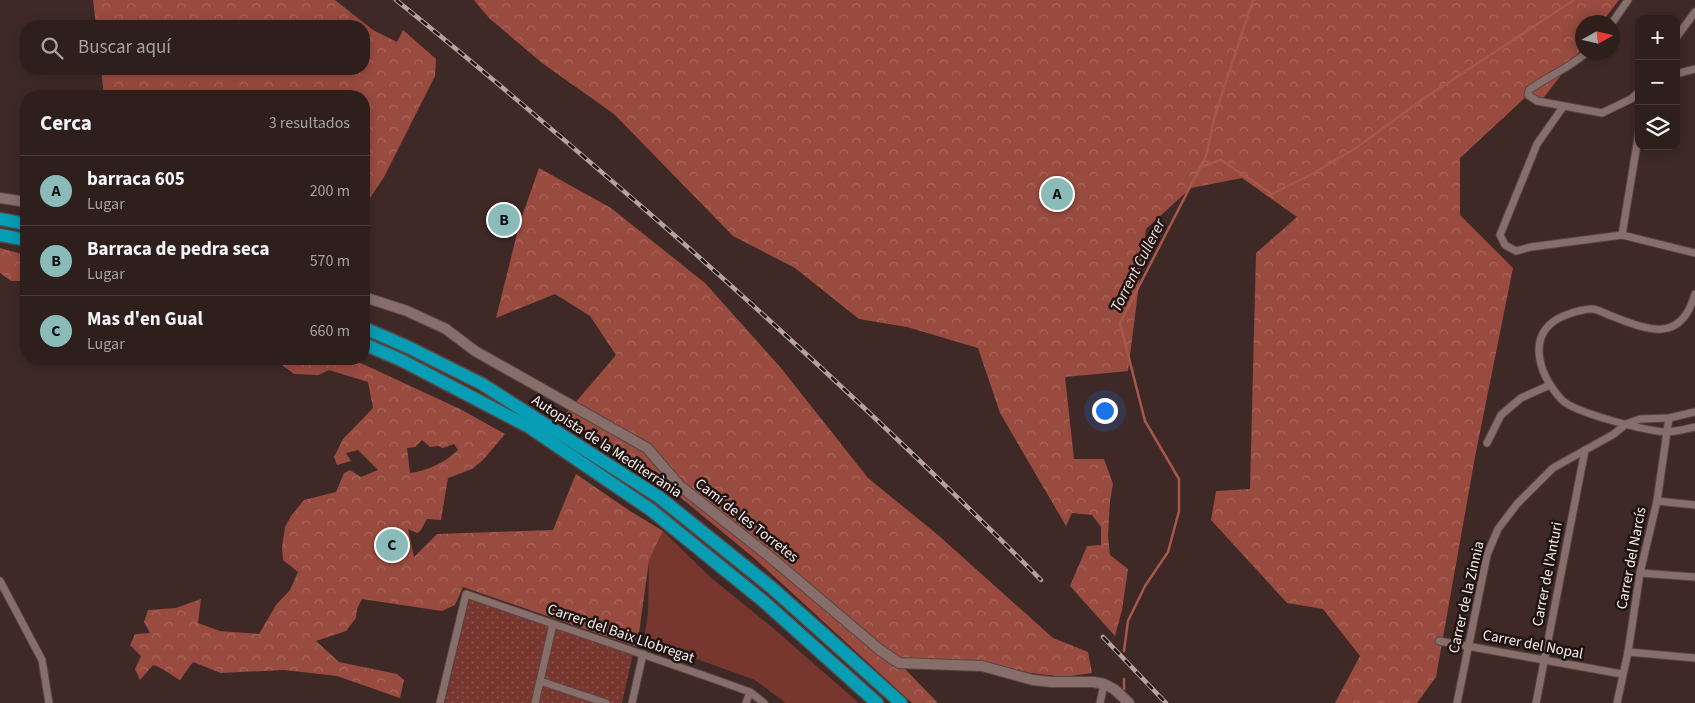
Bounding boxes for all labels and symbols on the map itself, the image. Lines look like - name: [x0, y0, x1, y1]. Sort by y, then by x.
- north arrow: [1575, 15, 1620, 60]
- pin: A: [1041, 175, 1073, 213]
- pin: B: [488, 201, 520, 239]
- water label: Torrent Cullerer: [1105, 214, 1171, 316]
- street label: Autopista de la Mediterrània: [527, 390, 686, 503]
- your location: [1092, 398, 1118, 424]
- street label: Camí de les Torretes: [691, 473, 803, 567]
- street label: Carrer del Narcís: [1611, 505, 1652, 611]
- street label: Carrer de l'Anturi: [1527, 520, 1568, 628]
- pin: C: [376, 526, 408, 564]
- street label: Carrer de la Zinnia: [1443, 539, 1490, 655]
- street label: Carrer del Baix Llobregat: [545, 598, 697, 668]
- street label: Carrer del Nopal: [1481, 624, 1585, 665]

